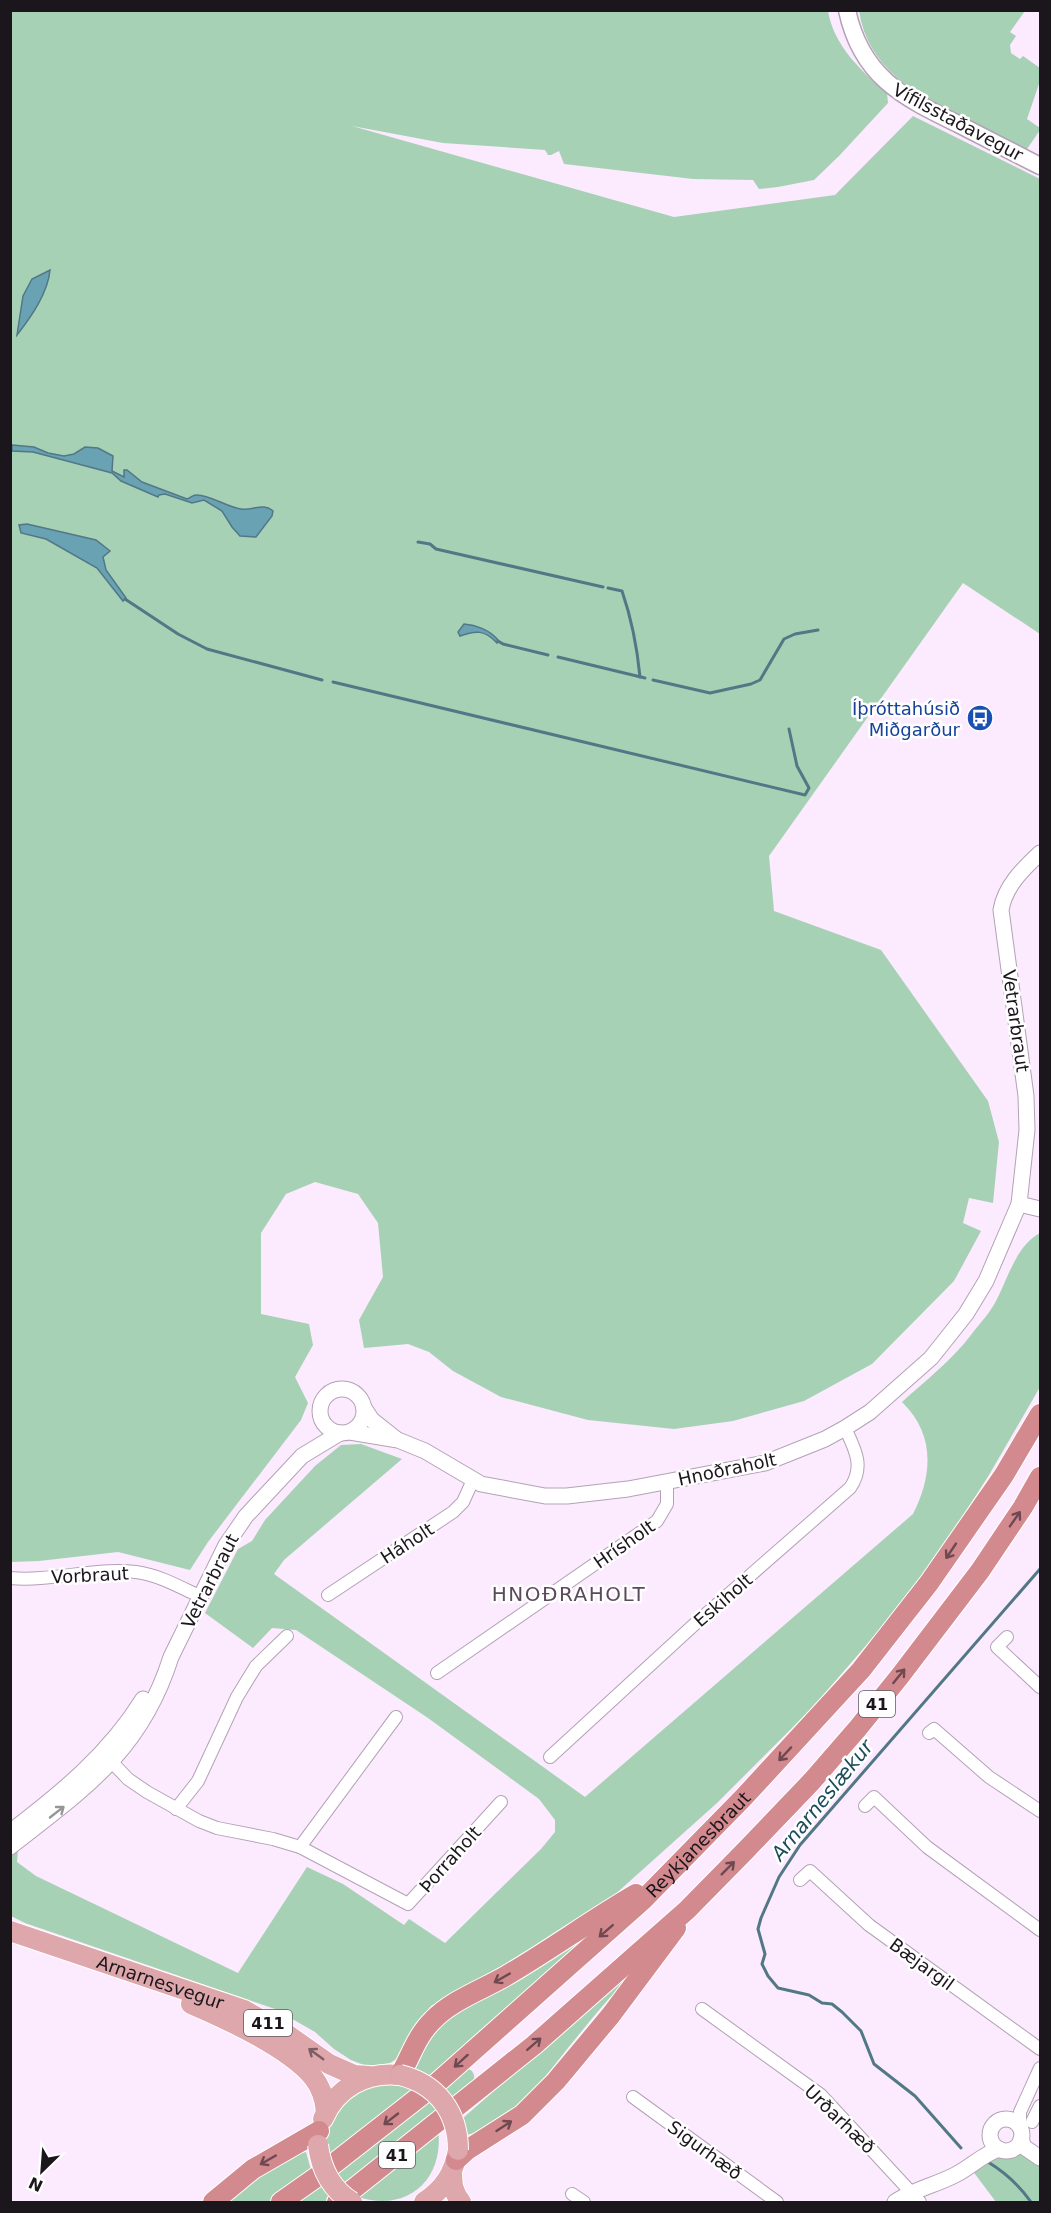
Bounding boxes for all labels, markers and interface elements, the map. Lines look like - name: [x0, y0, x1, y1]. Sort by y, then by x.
- street label: Vífilsstaðavegur: [889, 79, 1027, 165]
- place label: Íþróttahúsið Miðgarður: [852, 698, 961, 740]
- bus stop icon: Íþróttahúsið Miðgarður: [965, 703, 995, 733]
- street label: Vetrarbraut: [998, 968, 1034, 1074]
- street label: Hnoðraholt: [676, 1448, 778, 1490]
- one-way arrow: [1009, 1511, 1021, 1528]
- street label: Hrísholt: [589, 1515, 659, 1573]
- street label: Háholt: [377, 1518, 437, 1568]
- street label: Vetrarbraut: [177, 1530, 243, 1632]
- one-way arrow: [945, 1542, 957, 1559]
- street label: Vorbraut: [51, 1562, 129, 1588]
- street label: Eskiholt: [689, 1569, 757, 1631]
- district label: HNOÐRAHOLT: [492, 1582, 646, 1606]
- one-way arrow: [893, 1668, 906, 1684]
- road number: 41: [859, 1691, 895, 1717]
- water label: Arnarneslækur: [765, 1733, 879, 1867]
- one-way arrow: [778, 1747, 792, 1762]
- street label: Reykjanesbraut: [641, 1787, 754, 1902]
- one-way arrow: [49, 1805, 65, 1818]
- street label: Þorraholt: [415, 1822, 485, 1896]
- one-way arrow: [721, 1861, 735, 1876]
- one-way arrow: [599, 1924, 614, 1938]
- street label: Bæjargil: [886, 1934, 958, 1994]
- street label: Arnarnesvegur: [94, 1951, 228, 2013]
- one-way arrow: [494, 1972, 511, 1984]
- road number: 411: [244, 2010, 292, 2036]
- one-way arrow: [526, 2037, 541, 2051]
- one-way arrow: [308, 2048, 324, 2060]
- one-way arrow: [454, 2054, 469, 2068]
- street label: Urðarhæð: [800, 2080, 880, 2158]
- one-way arrow: [383, 2112, 399, 2125]
- street label: Sigurhæð: [664, 2116, 746, 2184]
- one-way arrow: [495, 2120, 512, 2132]
- north arrow: [12, 2141, 72, 2201]
- road number: 41: [379, 2142, 415, 2168]
- one-way arrow: [260, 2154, 277, 2166]
- text: N: [26, 2173, 46, 2196]

